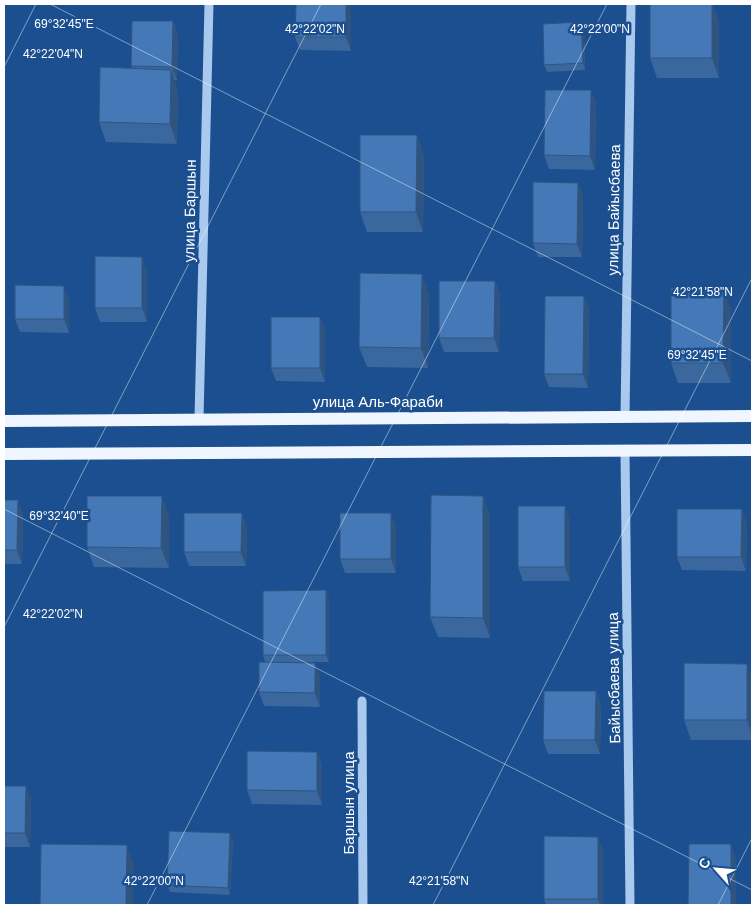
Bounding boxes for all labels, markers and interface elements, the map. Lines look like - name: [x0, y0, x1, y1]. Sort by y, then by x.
- text: 69°32'45"E: [34, 17, 94, 31]
- text: 42°22'02"N: [285, 22, 345, 36]
- text: 42°22'00"N: [570, 22, 630, 36]
- text: 42°22'04"N: [23, 47, 83, 61]
- street label: улица Байысбаева: [604, 144, 623, 276]
- street label: улица Баршын: [180, 159, 199, 263]
- text: 42°21'58"N: [673, 285, 733, 299]
- text: 69°32'45"E: [667, 348, 727, 362]
- street label: улица Аль-Фараби: [313, 393, 443, 410]
- text: 69°32'40"E: [29, 509, 89, 523]
- text: 42°22'02"N: [23, 607, 83, 621]
- street label: Байысбаева улица: [604, 612, 623, 744]
- street label: Баршын улица: [340, 751, 357, 855]
- north arrow: [691, 844, 741, 894]
- text: С: [695, 855, 714, 871]
- text: 42°22'00"N: [124, 874, 184, 888]
- text: 42°21'58"N: [409, 874, 469, 888]

